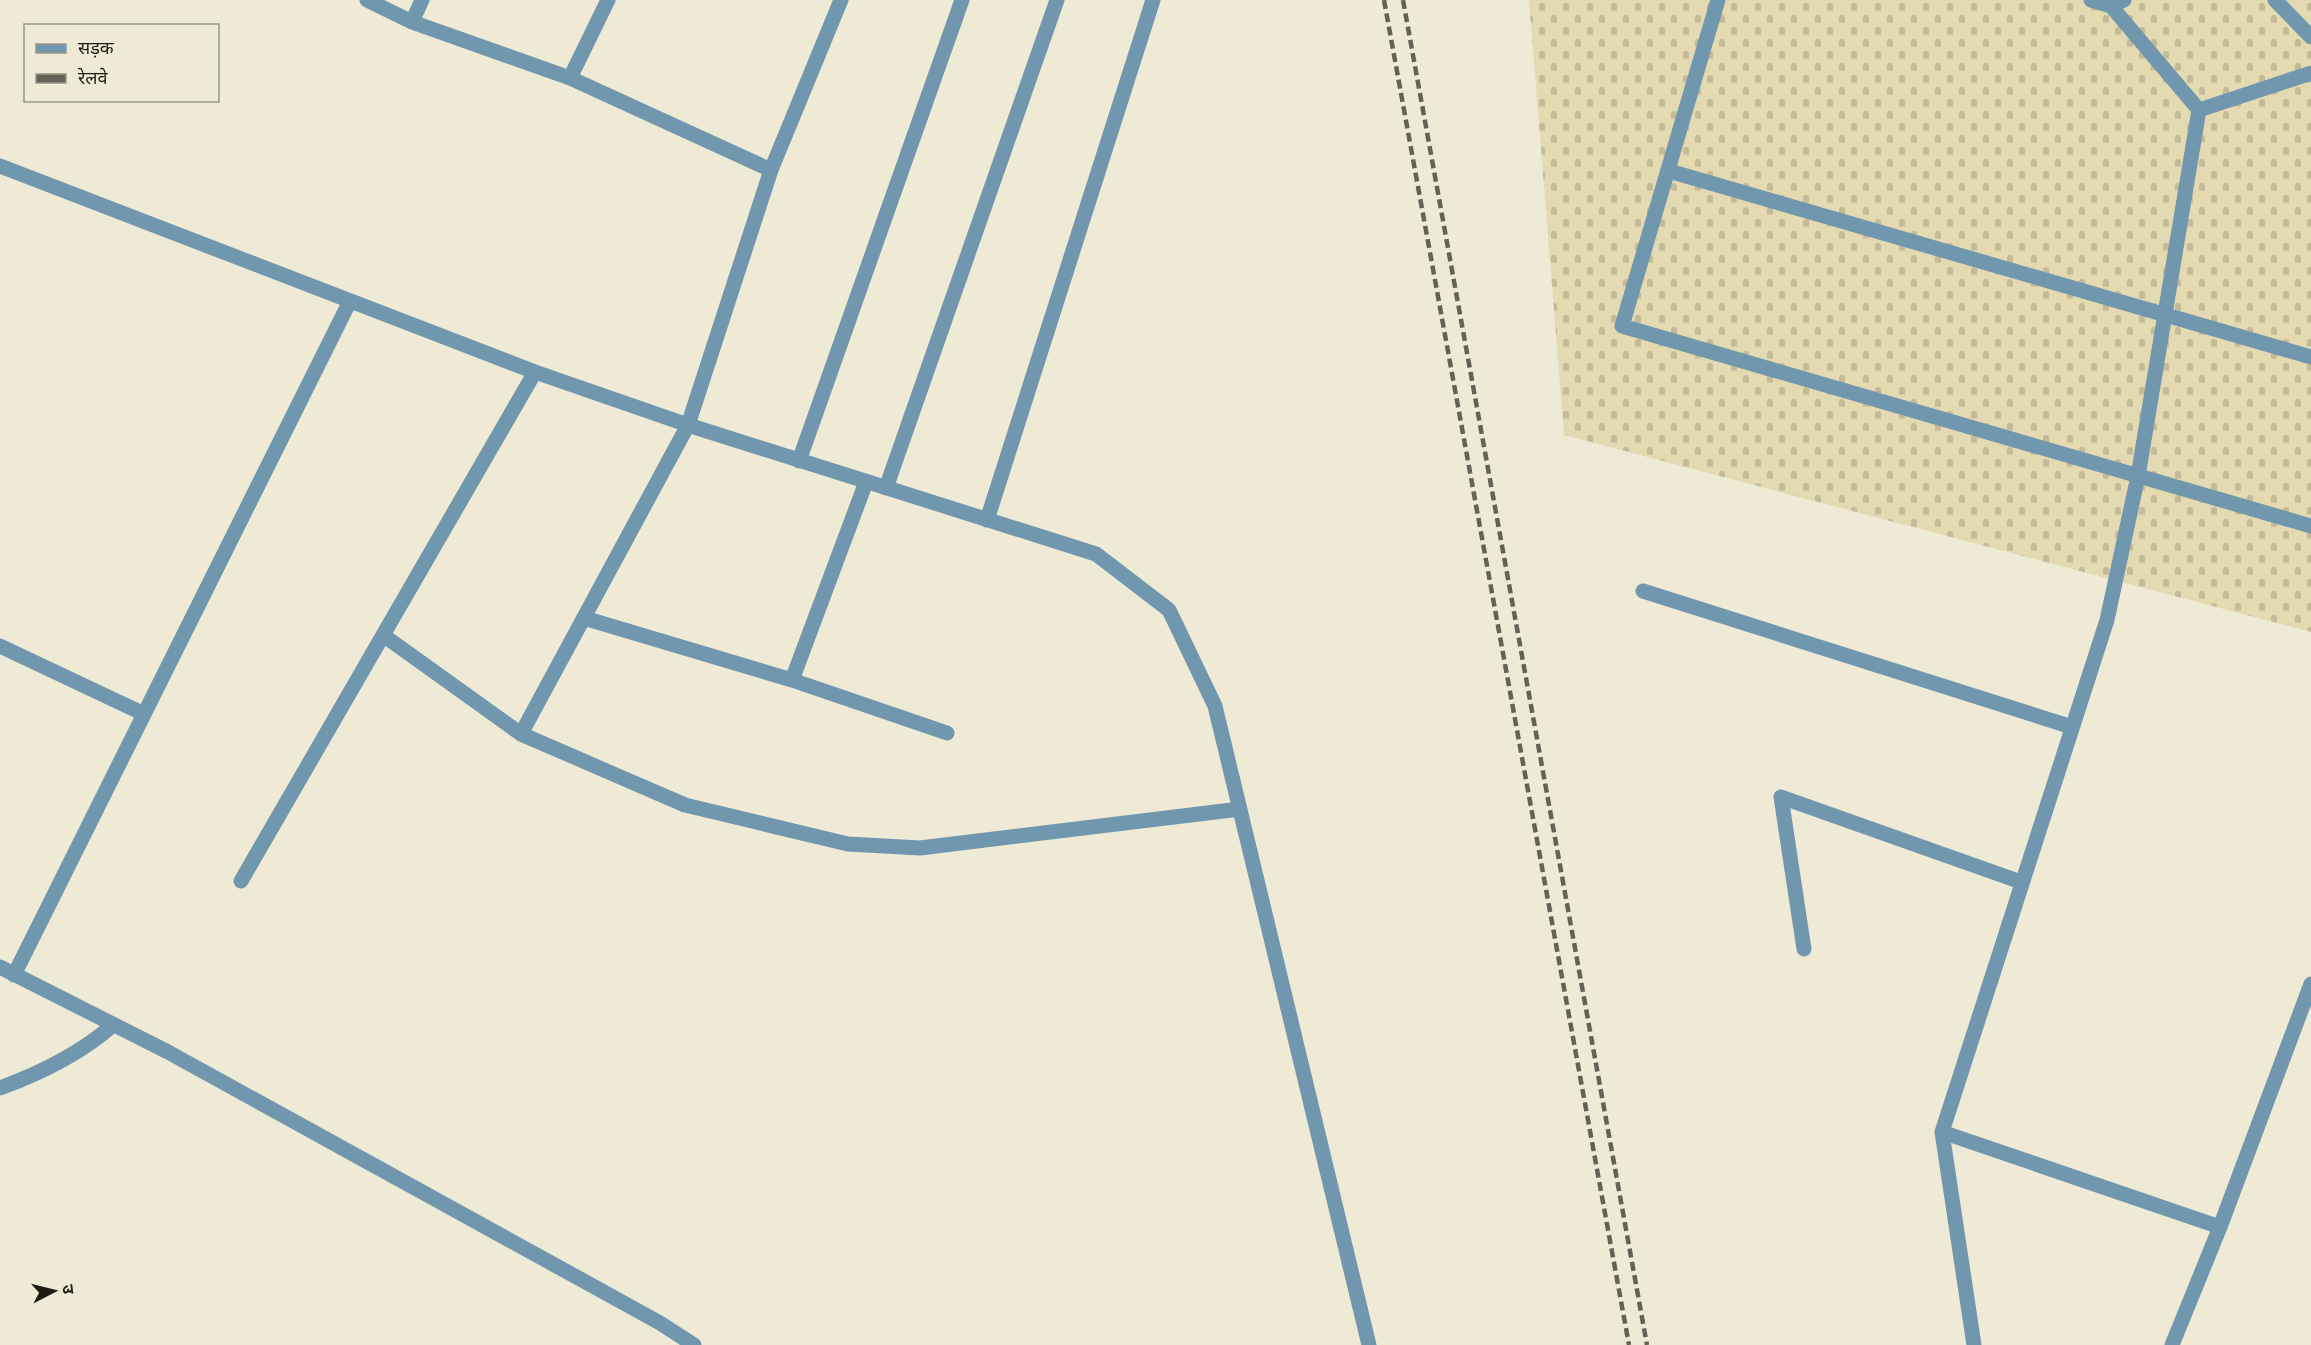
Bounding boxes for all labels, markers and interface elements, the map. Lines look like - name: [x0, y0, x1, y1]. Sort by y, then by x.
- legend: [24, 24, 219, 102]
- text: सड़क: [78, 37, 115, 59]
- text: रेलवे: [77, 67, 109, 89]
- north arrow: [24, 1261, 84, 1321]
- text: उ: [57, 1283, 78, 1296]

